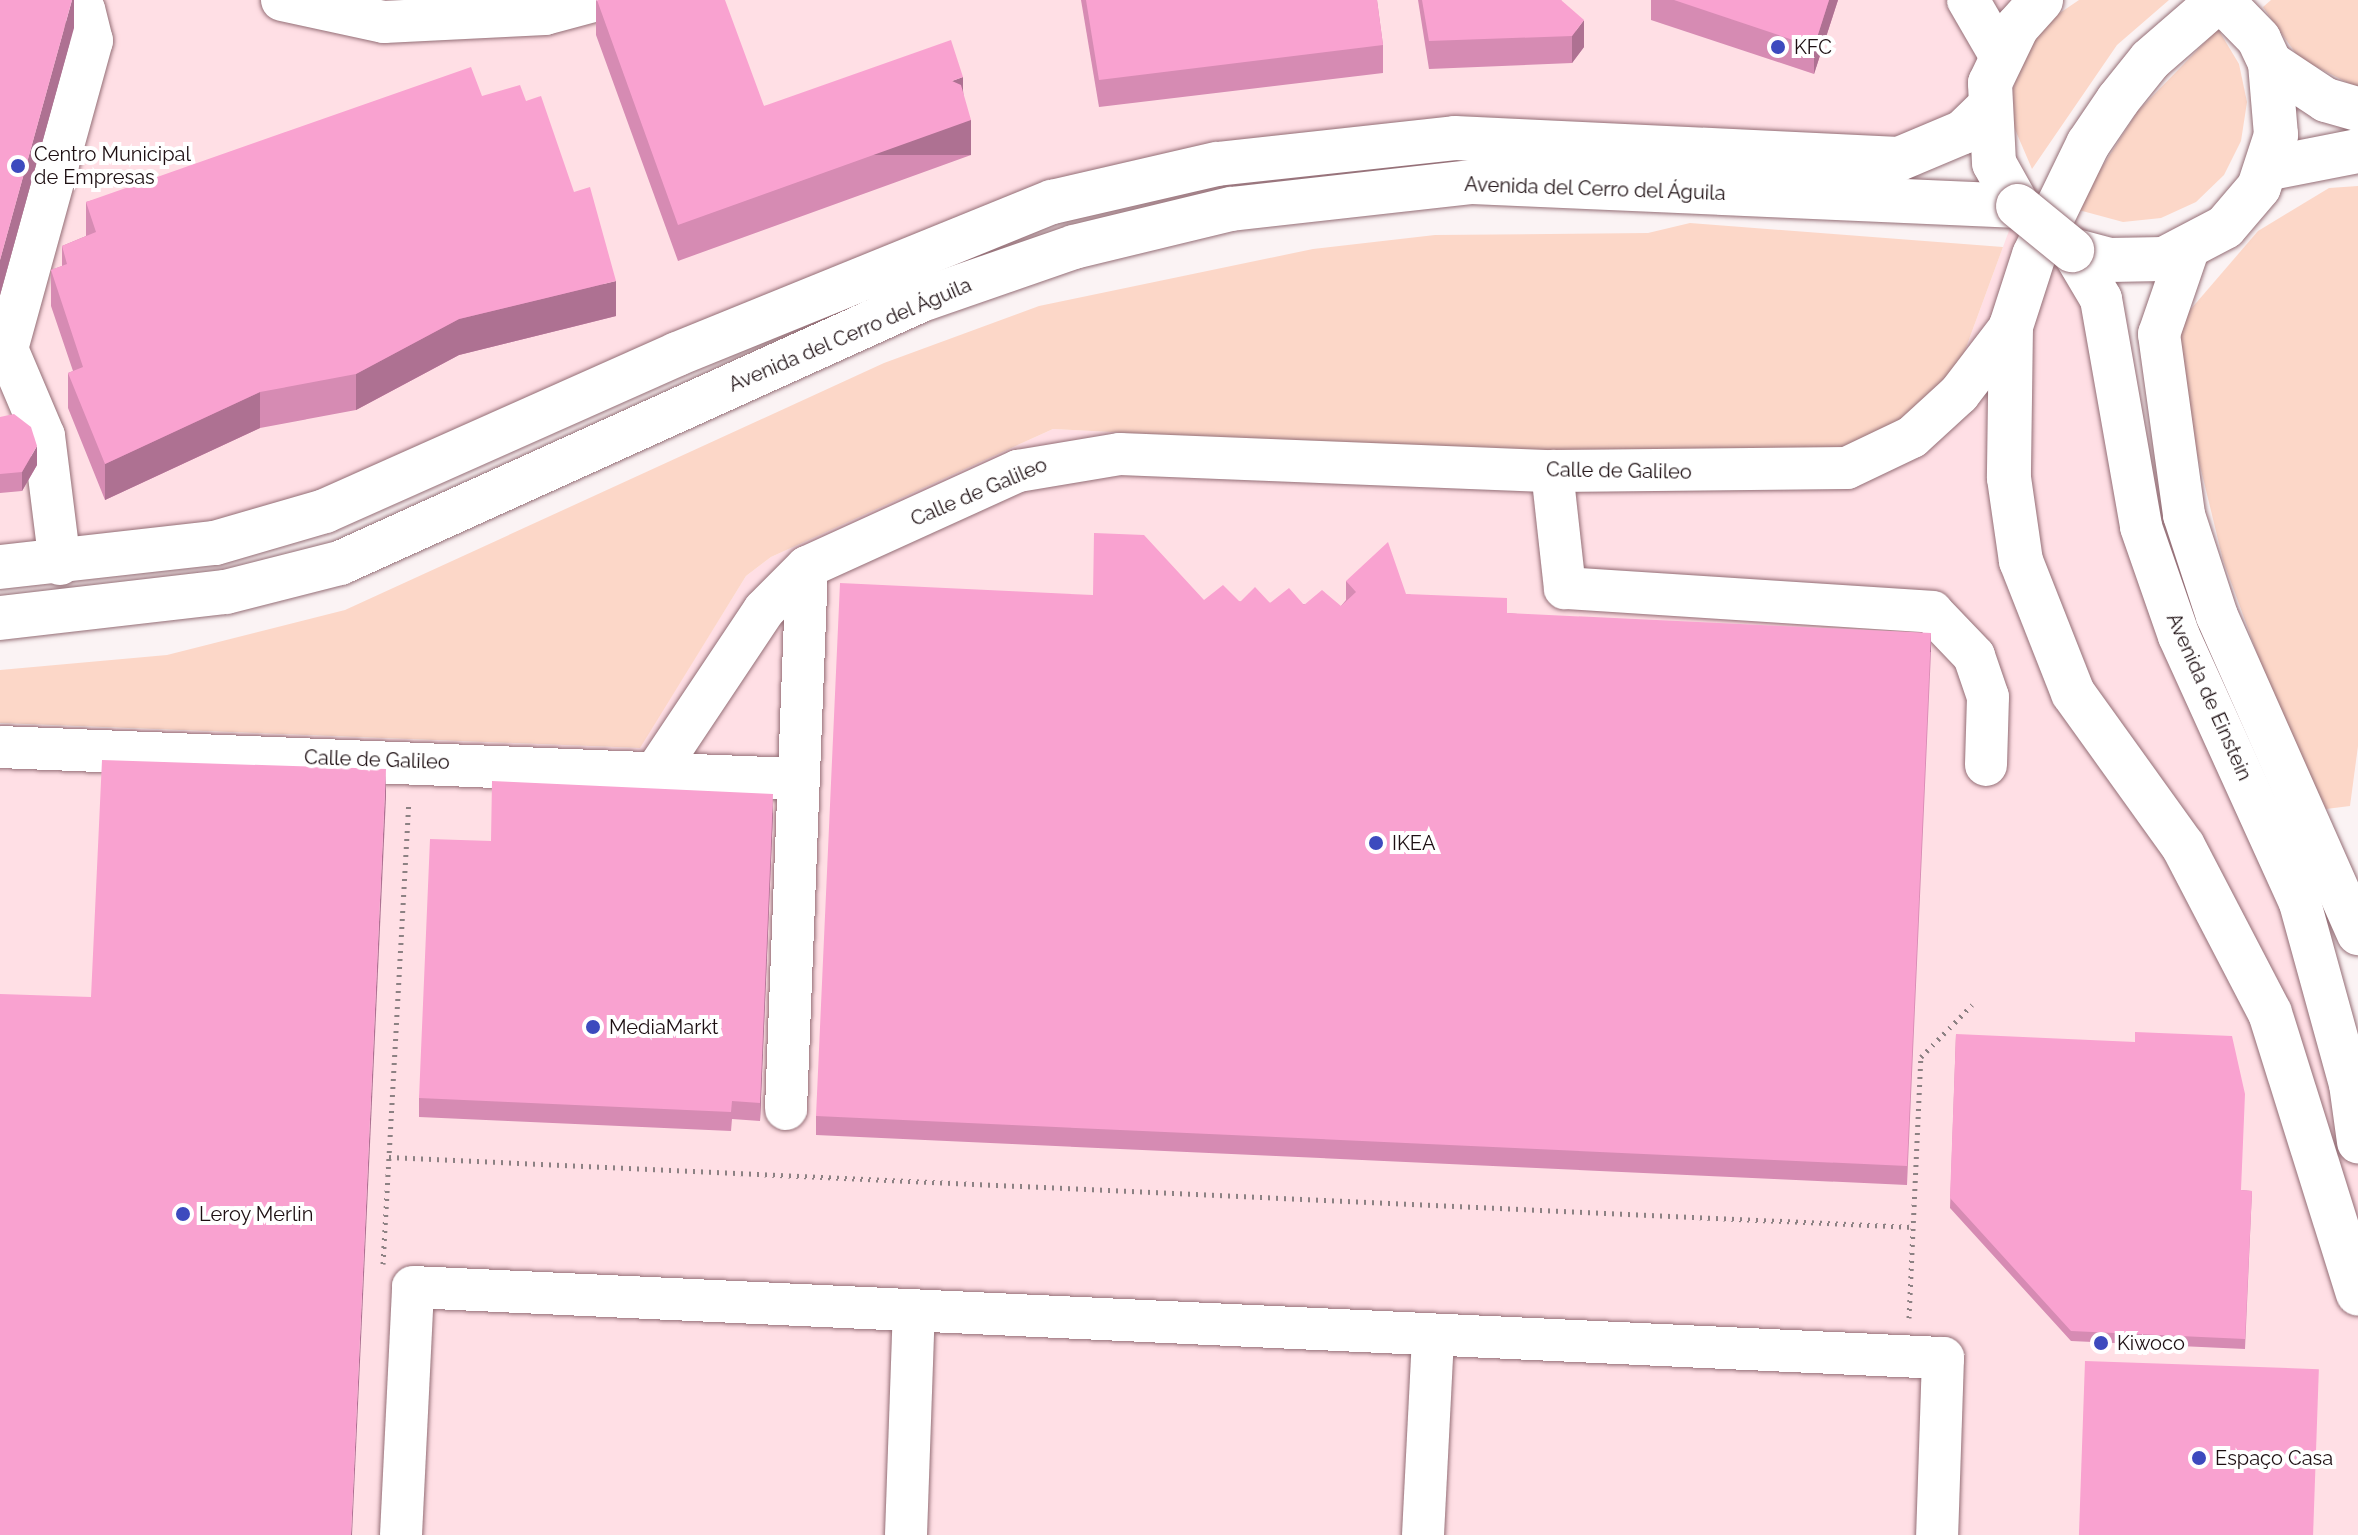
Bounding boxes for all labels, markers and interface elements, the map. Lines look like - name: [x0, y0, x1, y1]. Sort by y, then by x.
- place label: KFC: [1794, 35, 1832, 59]
- marker: KFC: [1769, 38, 1787, 56]
- place label: Centro Municipal de Empresas: [34, 142, 191, 189]
- marker: Centro Municipal de Empresas: [9, 157, 27, 175]
- street label: Avenida del Cerro del Águila: [1463, 172, 1727, 206]
- street label: Avenida del Cerro del Águila: [724, 273, 976, 397]
- street label: Calle de Galileo: [907, 452, 1051, 532]
- street label: Calle de Galileo: [1546, 458, 1692, 484]
- street label: Avenida de Einstein: [2161, 610, 2257, 784]
- street label: Calle de Galileo: [304, 745, 450, 775]
- place label: IKEA: [1392, 831, 1436, 855]
- marker: IKEA: [1367, 834, 1385, 852]
- place label: MediaMarkt: [609, 1015, 718, 1039]
- marker: MediaMarkt: [584, 1018, 602, 1036]
- place label: Leroy Merlin: [199, 1202, 314, 1226]
- marker: Leroy Merlin: [174, 1205, 192, 1223]
- place label: Kiwoco: [2117, 1331, 2185, 1355]
- marker: Kiwoco: [2092, 1334, 2110, 1352]
- place label: Espaço Casa: [2215, 1446, 2333, 1470]
- marker: Espaço Casa: [2190, 1449, 2208, 1467]

